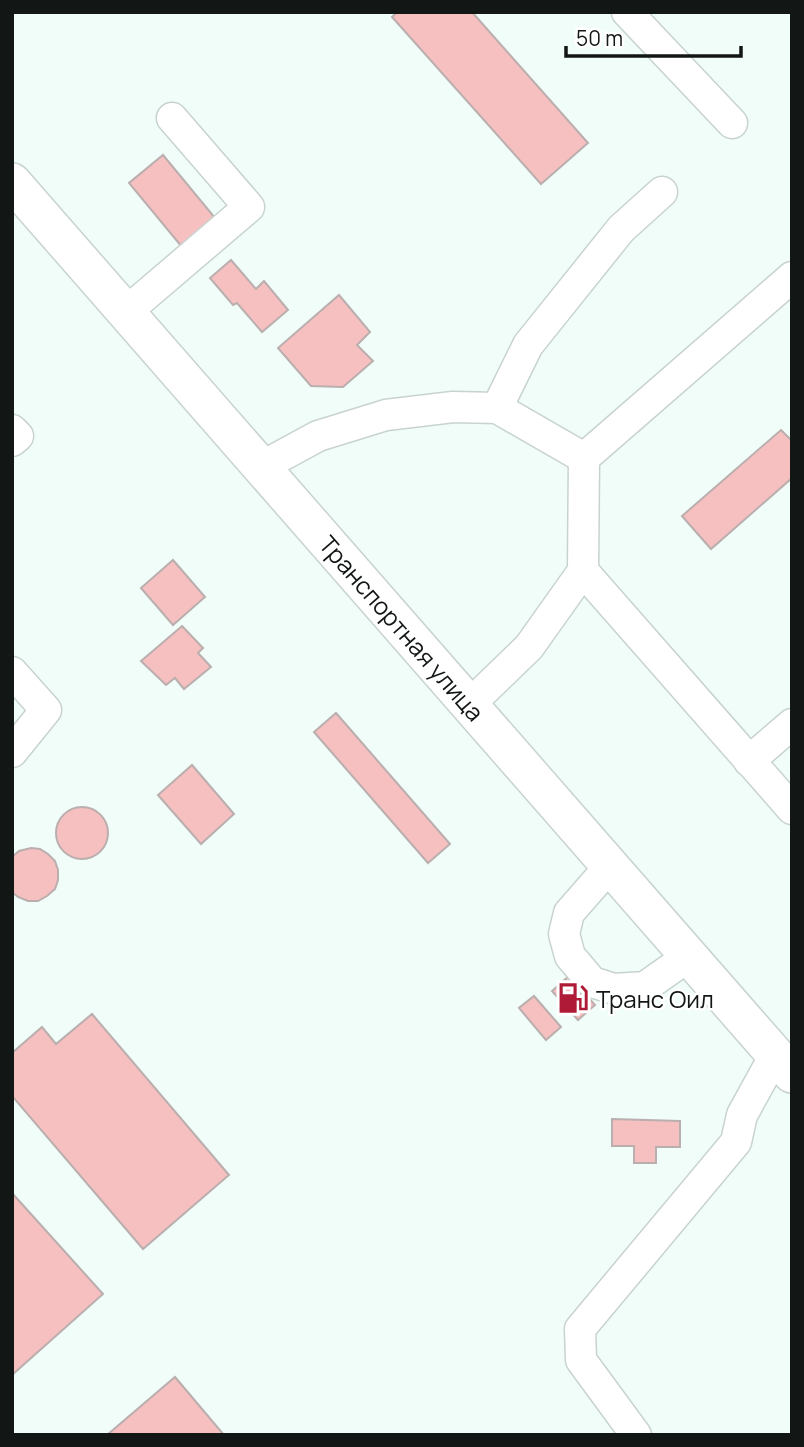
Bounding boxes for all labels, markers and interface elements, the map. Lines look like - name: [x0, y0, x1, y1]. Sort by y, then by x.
- scale bar: [566, 14, 741, 58]
- text: 50 m: [576, 24, 623, 52]
- street label: Транспортная улица: [312, 528, 492, 728]
- fuel station icon: Транс Оил: [556, 981, 590, 1015]
- place label: Транс Оил: [596, 982, 714, 1015]

